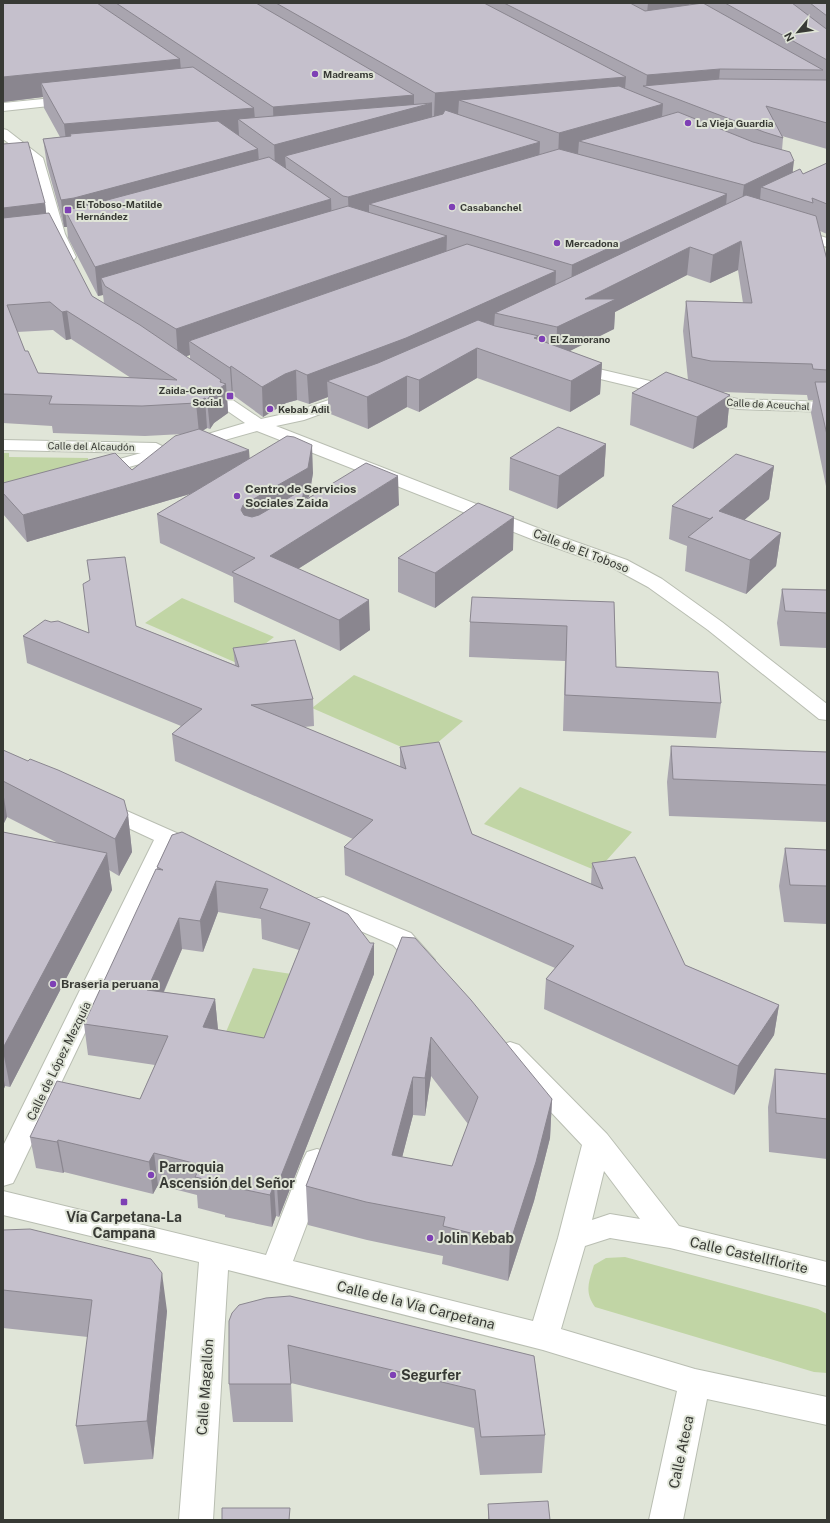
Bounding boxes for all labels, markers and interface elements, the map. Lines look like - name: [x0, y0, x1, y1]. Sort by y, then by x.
- north arrow: [778, 12, 818, 52]
- text: N: [782, 30, 797, 44]
- place label: Madreams: [323, 68, 374, 80]
- marker: Madreams: [310, 69, 320, 79]
- place label: La Vieja Guardia: [696, 117, 774, 129]
- marker: La Vieja Guardia: [683, 118, 693, 128]
- place label: El Toboso-Matilde Hernández: [76, 198, 162, 222]
- place label: Casabanchel: [460, 201, 522, 213]
- marker: Casabanchel: [447, 202, 457, 212]
- marker: El Toboso-Matilde Hernández: [63, 205, 73, 215]
- place label: Mercadona: [565, 237, 619, 249]
- marker: Mercadona: [552, 238, 562, 248]
- place label: El Zamorano: [550, 333, 611, 345]
- marker: El Zamorano: [537, 334, 547, 344]
- place label: Zaida-Centro Social: [158, 384, 222, 408]
- marker: Zaida-Centro Social: [225, 391, 235, 401]
- street label: Calle de Aceuchal: [726, 396, 810, 412]
- place label: Kebab Adil: [278, 403, 330, 415]
- marker: Kebab Adil: [265, 404, 275, 414]
- street label: Calle del Alcaudón: [47, 439, 135, 453]
- place label: Centro de Servicios Sociales Zaida: [245, 482, 356, 510]
- marker: Centro de Servicios Sociales Zaida: [232, 491, 242, 501]
- street label: Calle de El Toboso: [531, 526, 631, 576]
- place label: Braseria peruana: [61, 977, 159, 991]
- marker: Braseria peruana: [48, 979, 58, 989]
- street label: Calle de López Mezquía: [24, 999, 94, 1123]
- place label: Parroquia Ascensión del Señor: [159, 1159, 295, 1191]
- marker: Parroquia Ascensión del Señor: [146, 1170, 156, 1180]
- marker: Vía Carpetana-La Campana: [119, 1197, 129, 1207]
- place label: Vía Carpetana-La Campana: [66, 1209, 182, 1241]
- place label: Jolin Kebab: [438, 1230, 514, 1246]
- marker: Jolin Kebab: [425, 1233, 435, 1243]
- street label: Calle Castellflorite: [688, 1234, 810, 1276]
- street label: Calle de la Vía Carpetana: [335, 1278, 497, 1332]
- street label: Calle Magallón: [194, 1338, 216, 1436]
- place label: Segurfer: [401, 1367, 461, 1383]
- marker: Segurfer: [388, 1370, 398, 1380]
- street label: Calle Ateca: [665, 1414, 697, 1490]

